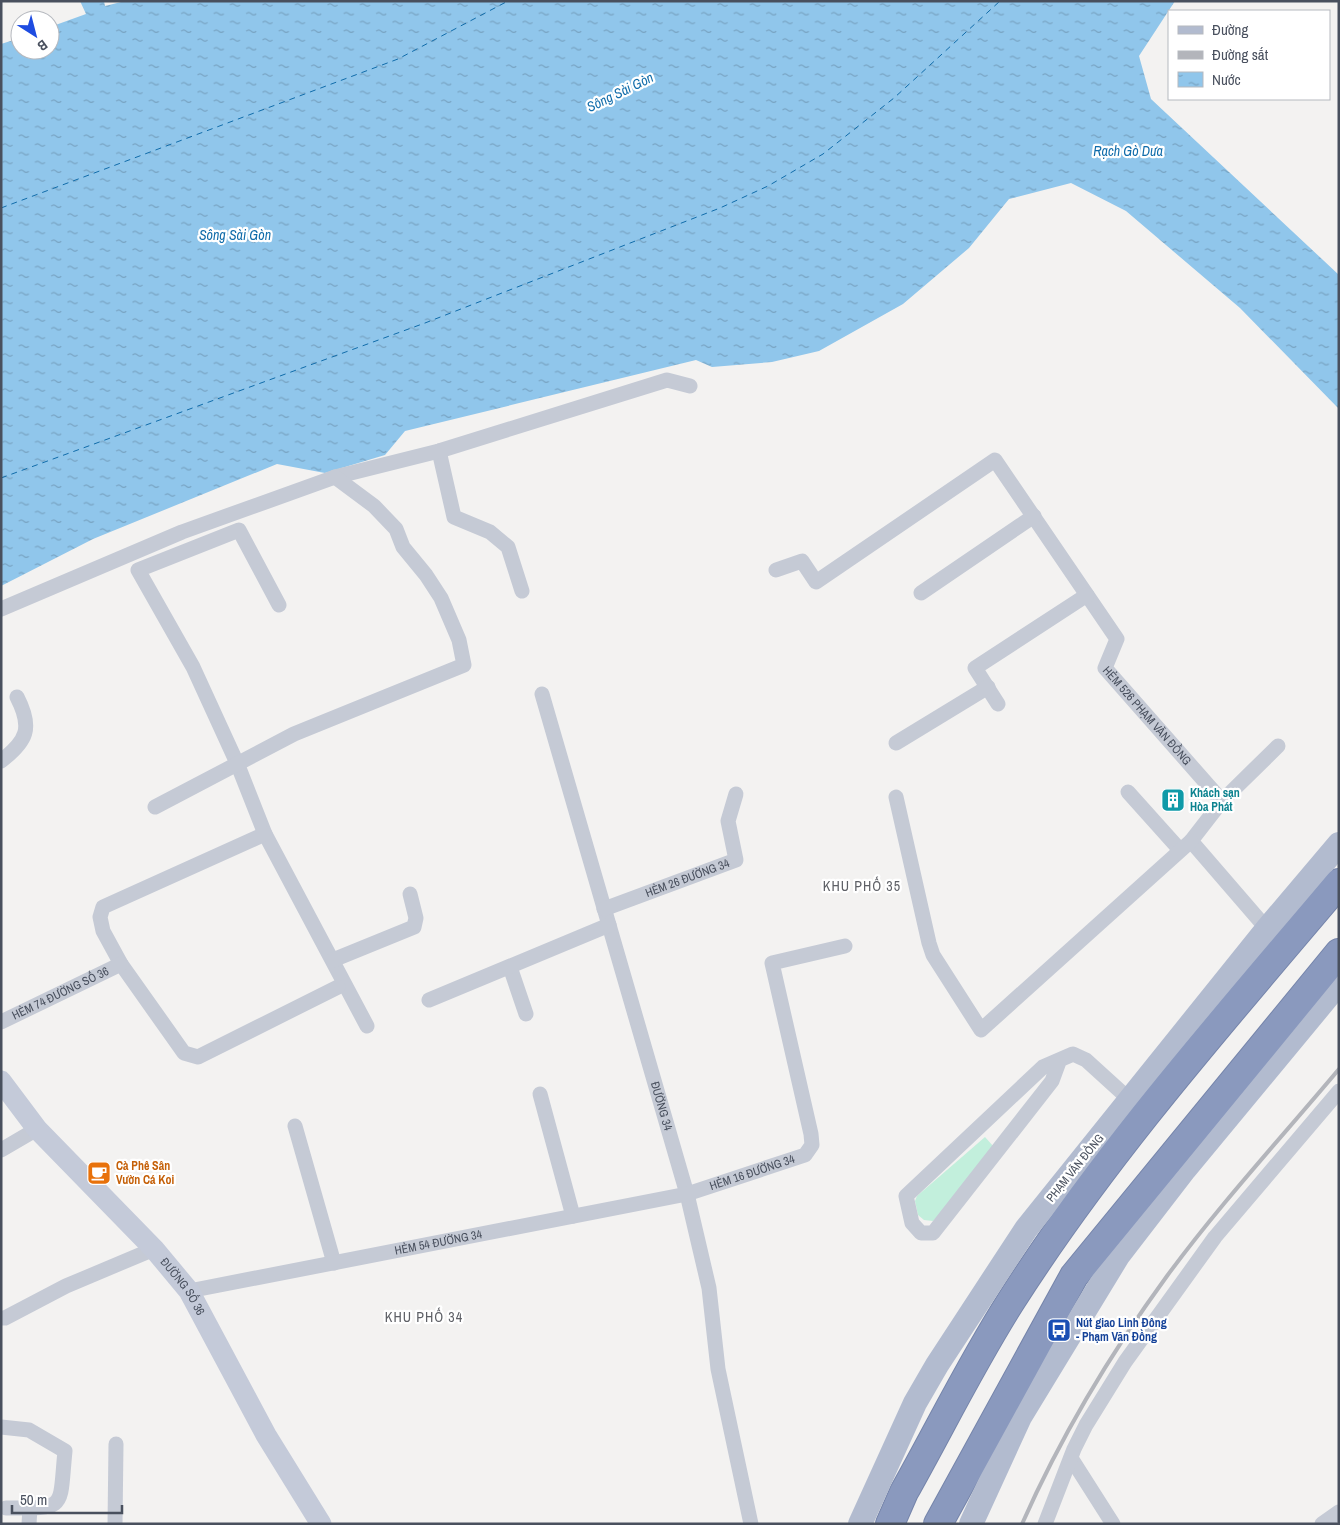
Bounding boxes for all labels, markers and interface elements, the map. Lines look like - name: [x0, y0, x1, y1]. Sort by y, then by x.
- north arrow: [10, 10, 60, 60]
- legend: [1168, 10, 1330, 100]
- text: Đường: [1212, 19, 1248, 40]
- text: B: [34, 36, 51, 55]
- text: Đường sắt: [1212, 44, 1269, 65]
- water label: Sông Sài Gòn: [584, 68, 656, 116]
- text: Nước: [1212, 69, 1241, 90]
- water label: Rạch Gò Dưa: [1093, 142, 1163, 160]
- water label: Sông Sài Gòn: [199, 226, 271, 244]
- street label: HẺM 526 PHẠM VĂN ĐỒNG: [1099, 663, 1195, 769]
- place label: Khách sạn Hòa Phát: [1190, 785, 1240, 815]
- building icon: Khách sạn Hòa Phát: [1160, 787, 1186, 813]
- street label: HẺM 26 ĐƯỜNG 34: [643, 855, 732, 901]
- district label: KHU PHỐ 35: [823, 876, 901, 895]
- street label: HẺM 74 ĐƯỜNG SỐ 36: [9, 963, 111, 1023]
- street label: ĐƯỜNG 34: [647, 1080, 676, 1133]
- street label: PHẠM VĂN ĐỒNG: [1042, 1130, 1107, 1205]
- street label: HẺM 16 ĐƯỜNG 34: [708, 1151, 797, 1194]
- place label: Cà Phê Sân Vườn Cá Koi: [116, 1158, 174, 1188]
- cafe icon: Cà Phê Sân Vườn Cá Koi: [86, 1160, 112, 1186]
- street label: HẺM 54 ĐƯỜNG 34: [393, 1226, 484, 1259]
- street label: ĐƯỜNG SỐ 36: [157, 1254, 209, 1318]
- district label: KHU PHỐ 34: [385, 1307, 463, 1326]
- place label: Nút giao Linh Đông - Phạm Văn Đồng: [1076, 1315, 1167, 1345]
- bus stop icon: Nút giao Linh Đông - Phạm Văn Đồng: [1046, 1317, 1072, 1343]
- scale bar: [12, 1482, 122, 1514]
- text: 50 m: [20, 1489, 47, 1510]

